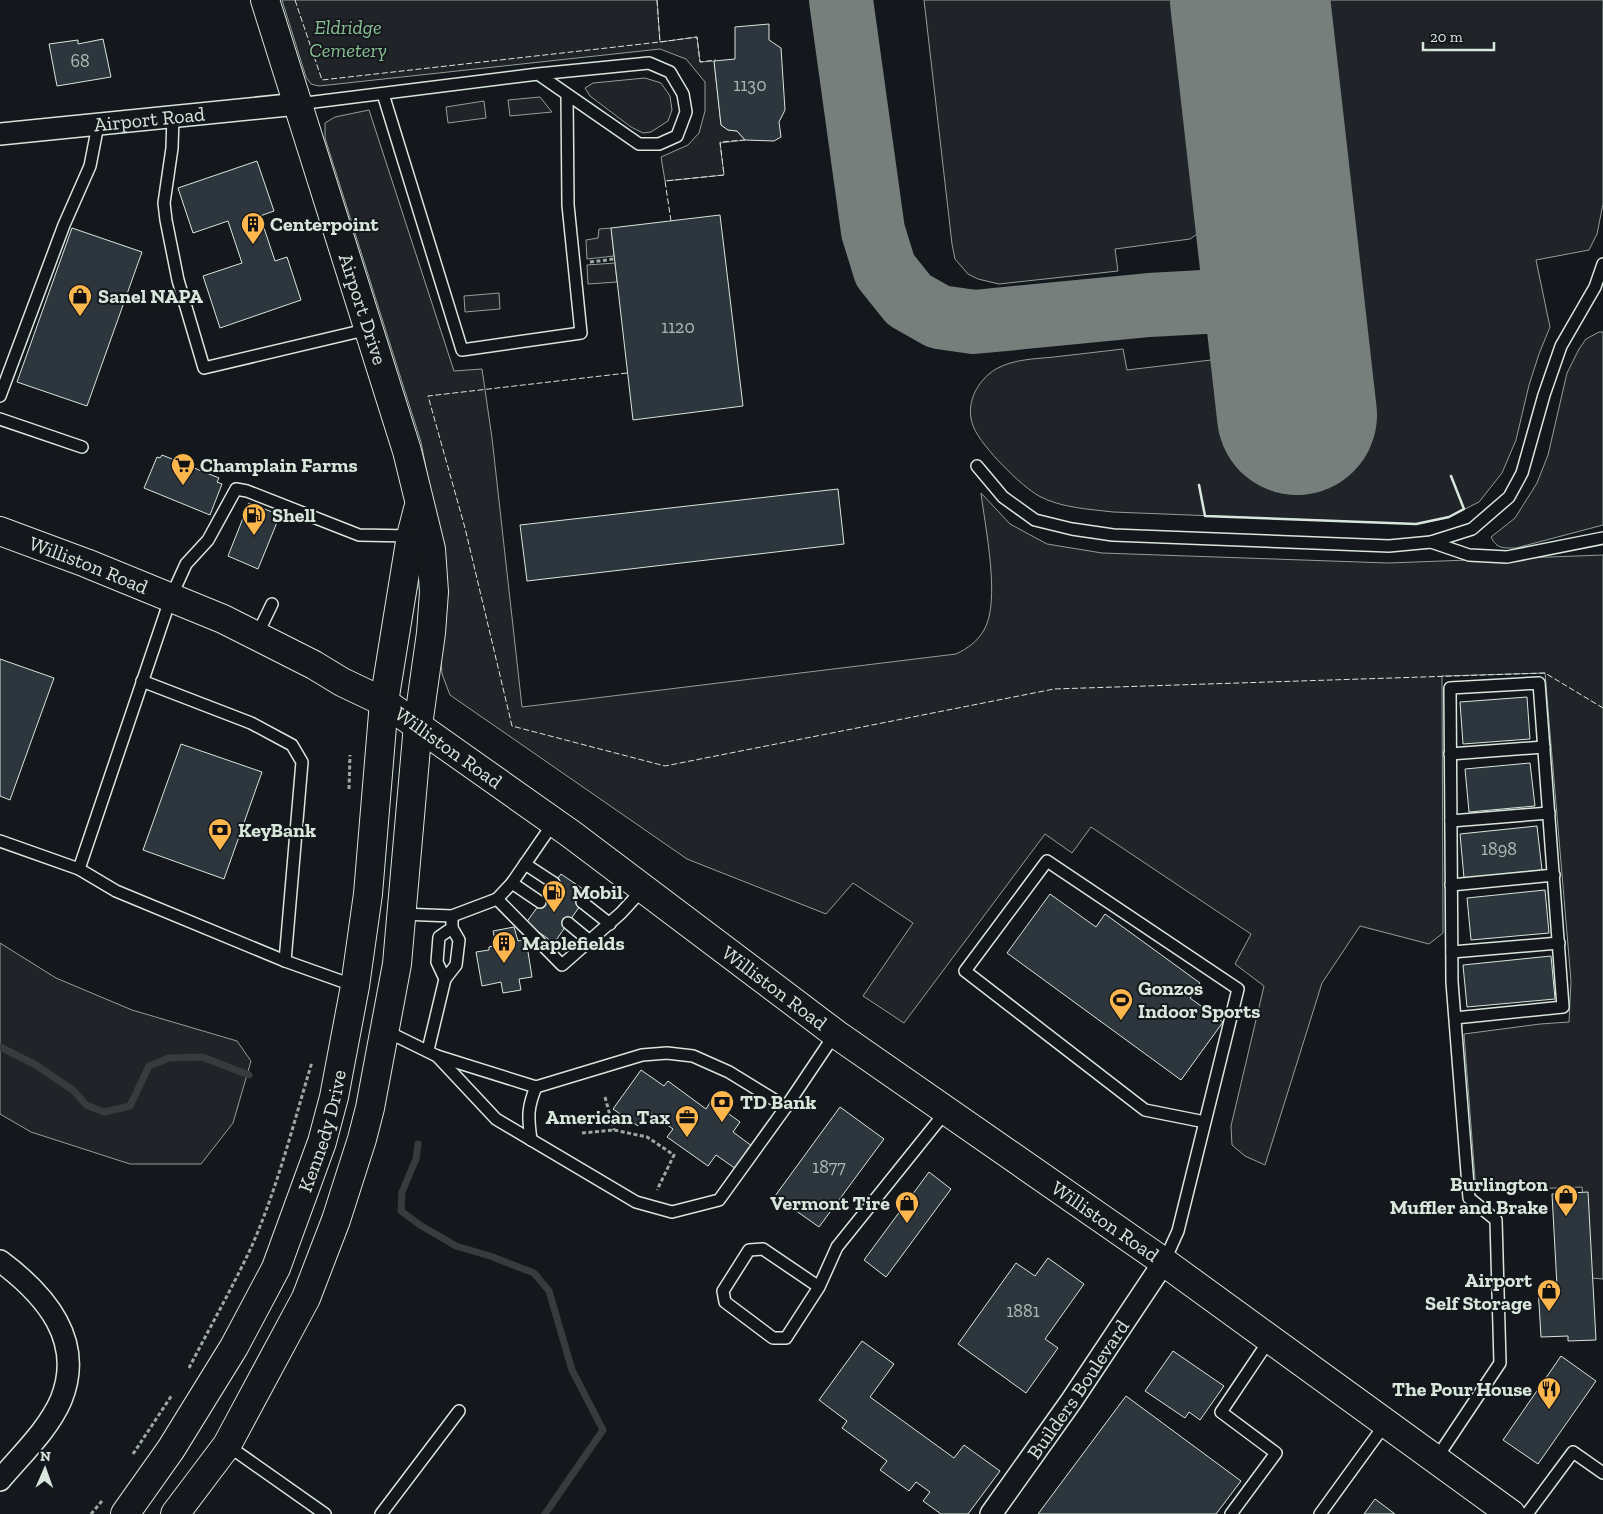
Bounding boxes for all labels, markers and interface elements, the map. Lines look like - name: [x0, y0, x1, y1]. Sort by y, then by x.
- park label: Eldridge Cemetery: [309, 15, 387, 62]
- scale bar: [1423, 20, 1494, 52]
- text: 20 m: [1430, 28, 1463, 46]
- house number: 68: [70, 50, 90, 72]
- house number: 1130: [733, 74, 767, 96]
- street label: Airport Road: [92, 101, 206, 137]
- building icon: Centerpoint: [240, 211, 266, 245]
- place label: Centerpoint: [270, 212, 380, 236]
- street label: Airport Drive: [334, 250, 392, 368]
- shop icon: Sanel NAPA: [67, 283, 93, 317]
- place label: Sanel NAPA: [98, 284, 203, 308]
- house number: 1120: [661, 316, 695, 338]
- supermarket icon: Champlain Farms: [170, 452, 196, 486]
- place label: Champlain Farms: [200, 453, 358, 477]
- fuel station icon: Shell: [241, 502, 267, 536]
- place label: Shell: [272, 503, 316, 527]
- street label: Williston Road: [26, 531, 152, 599]
- street label: Williston Road: [390, 702, 507, 794]
- bank icon: KeyBank: [207, 817, 233, 851]
- place label: KeyBank: [238, 818, 316, 842]
- house number: 1898: [1481, 838, 1517, 860]
- fuel station icon: Mobil: [541, 879, 567, 913]
- place label: Mobil: [572, 880, 623, 904]
- building icon: Maplefields: [491, 930, 517, 964]
- place label: Maplefields: [522, 931, 625, 955]
- street label: Williston Road: [717, 940, 832, 1035]
- place label: Gonzos Indoor Sports: [1138, 976, 1260, 1023]
- sports icon: Gonzos Indoor Sports: [1108, 987, 1134, 1021]
- street label: Kennedy Drive: [293, 1068, 351, 1195]
- bank icon: TD Bank: [709, 1089, 735, 1123]
- place label: TD Bank: [740, 1090, 816, 1114]
- office icon: American Tax: [674, 1104, 700, 1138]
- place label: American Tax: [546, 1105, 670, 1129]
- house number: 1877: [812, 1156, 846, 1178]
- place label: Burlington Muffler and Brake: [1390, 1172, 1548, 1219]
- street label: Williston Road: [1047, 1176, 1164, 1267]
- shop icon: Burlington Muffler and Brake: [1553, 1183, 1579, 1217]
- shop icon: Vermont Tire: [894, 1190, 920, 1224]
- place label: Vermont Tire: [770, 1191, 890, 1215]
- place label: Airport Self Storage: [1425, 1268, 1533, 1315]
- shop icon: Airport Self Storage: [1536, 1278, 1562, 1312]
- house number: 1881: [1006, 1300, 1040, 1322]
- street label: Builders Boulevard: [1022, 1315, 1134, 1464]
- restaurant icon: The Pour House: [1536, 1376, 1562, 1410]
- place label: The Pour House: [1392, 1377, 1532, 1401]
- north arrow: [20, 1444, 70, 1494]
- text: N: [40, 1448, 51, 1465]

